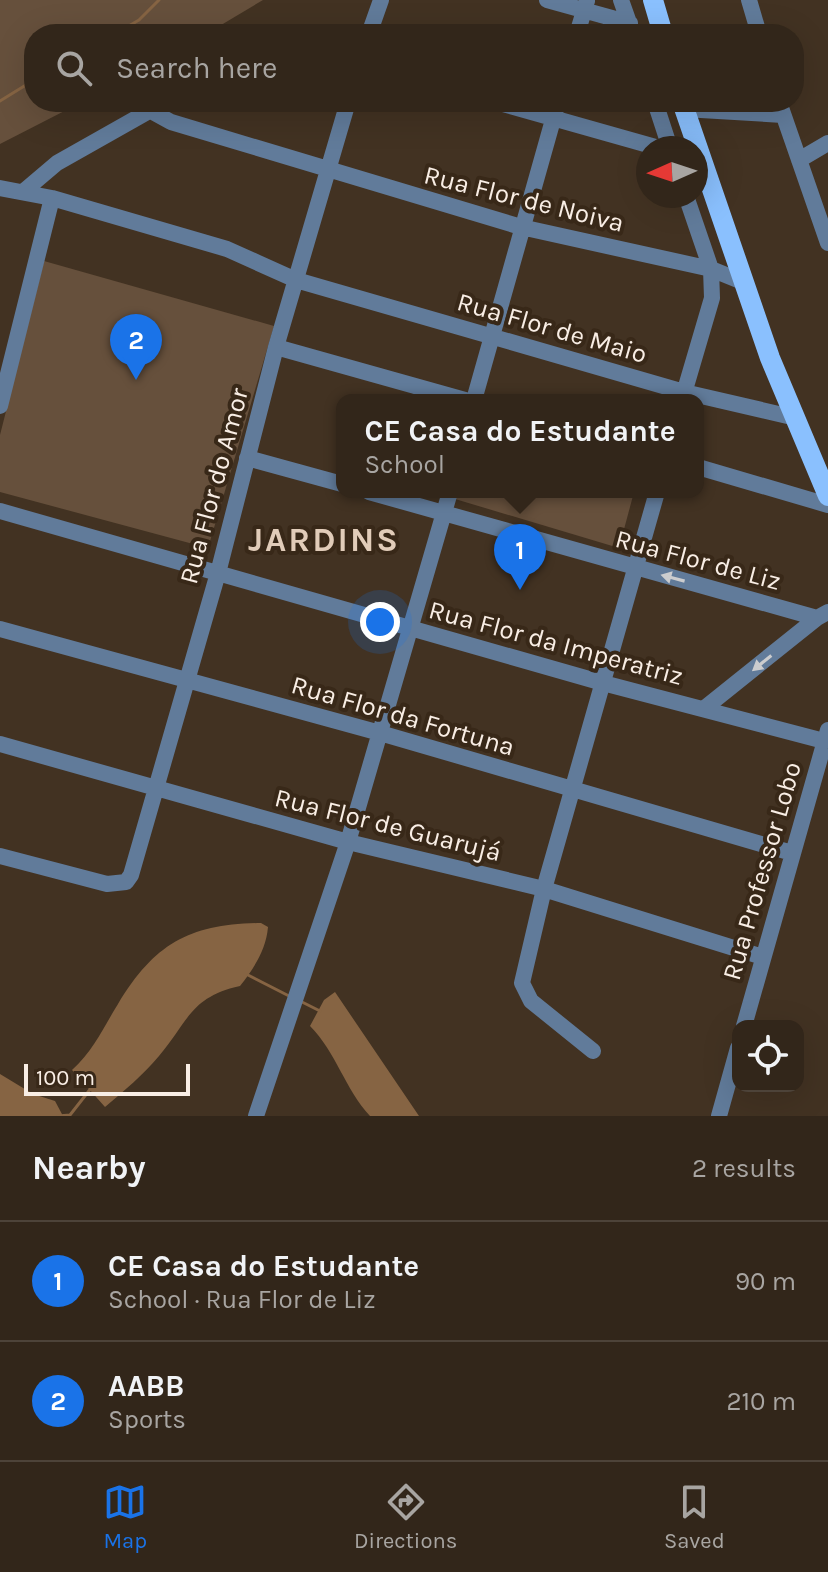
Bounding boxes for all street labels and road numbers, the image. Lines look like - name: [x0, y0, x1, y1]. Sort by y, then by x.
- street label: Rua Flor de Noiva: [421, 159, 627, 239]
- street label: Rua Flor de Maio: [453, 286, 651, 370]
- street label: Rua Flor do Amor: [173, 384, 255, 587]
- street label: Rua Flor de Liz: [612, 523, 784, 597]
- street label: Rua Flor da Imperatriz: [426, 594, 686, 692]
- street label: Rua Flor da Fortuna: [288, 669, 518, 763]
- street label: Rua Professor Lobo: [716, 758, 808, 984]
- street label: Rua Flor de Guarujá: [272, 782, 504, 868]

